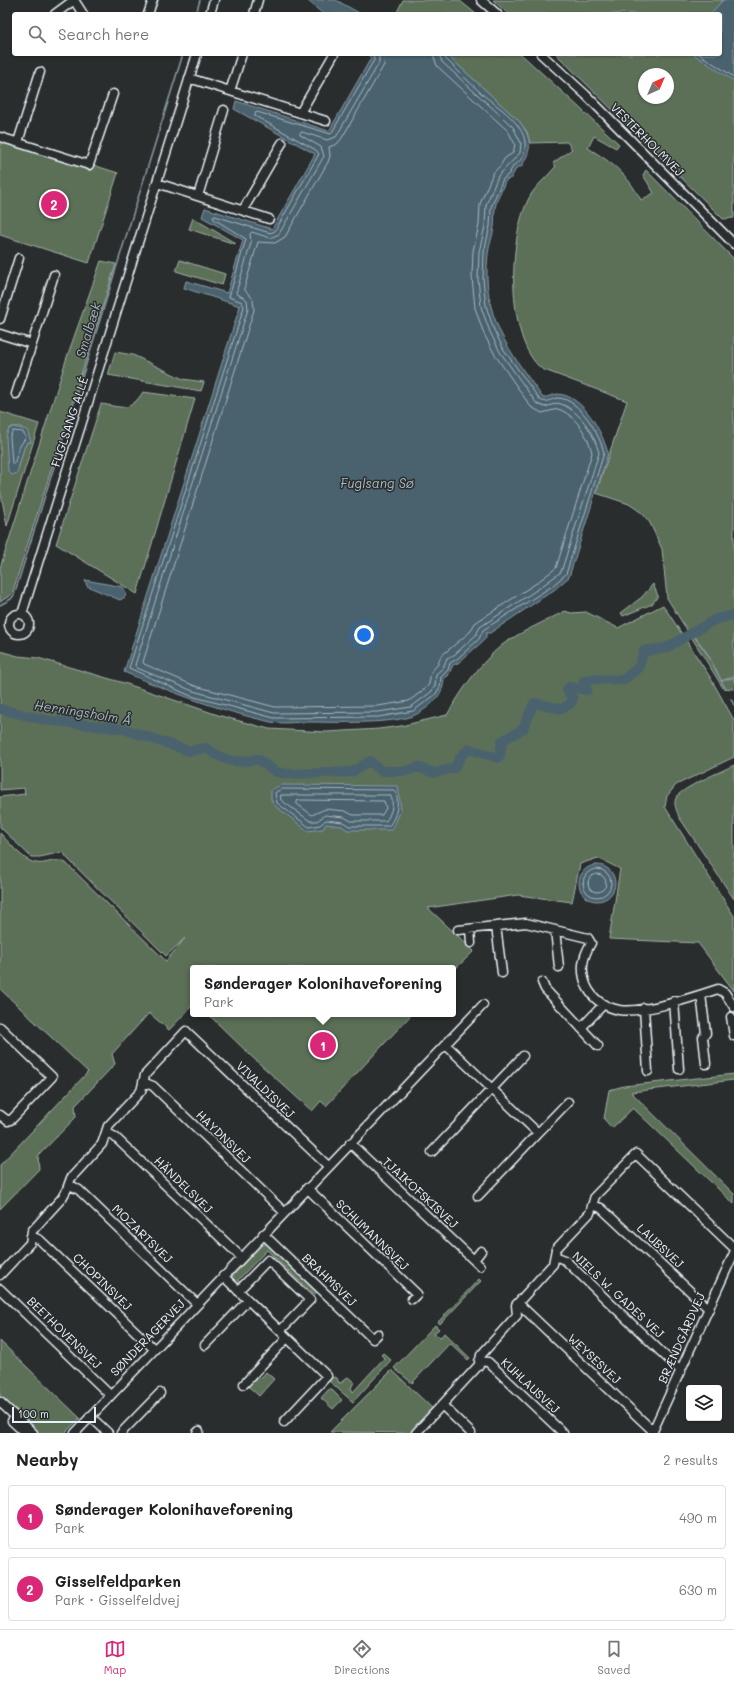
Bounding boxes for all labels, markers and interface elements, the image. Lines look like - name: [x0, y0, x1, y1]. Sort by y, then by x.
- search box: [12, 12, 722, 56]
- icon: search: [26, 23, 48, 45]
- text: Search here: [58, 24, 149, 44]
- north arrow: [638, 68, 674, 104]
- street label: VESTERHOLMVEJ: [608, 99, 688, 180]
- pin: 2: [41, 189, 67, 219]
- water label: Smalbæk: [71, 299, 104, 360]
- street label: FUGLSANG ALLÉ: [47, 374, 91, 469]
- water label: Fuglsang Sø: [340, 474, 414, 491]
- your location: [354, 625, 374, 645]
- water label: Herningsholm Å: [33, 695, 133, 728]
- popup: [190, 965, 456, 1017]
- text: Sønderager Kolonihaveforening: [204, 973, 442, 993]
- text: Park: [204, 993, 233, 1010]
- pin: 1: [310, 1030, 336, 1060]
- street label: VIVALDISVEJ: [233, 1057, 298, 1121]
- street label: HAYDNSVEJ: [193, 1106, 255, 1167]
- street label: HÄNDELSVEJ: [151, 1152, 217, 1216]
- street label: TJAIKOFSKISVEJ: [380, 1153, 462, 1232]
- street label: SCHUMANNSVEJ: [333, 1195, 413, 1273]
- street label: MOZARTSVEJ: [109, 1201, 177, 1266]
- street label: LAUBSVEJ: [634, 1220, 688, 1271]
- street label: NIELS W. GADES VEJ: [569, 1248, 668, 1341]
- street label: CHOPINSVEJ: [70, 1249, 136, 1314]
- street label: BRAHMSVEJ: [299, 1249, 361, 1309]
- street label: BRÆNDGÅRDVEJ: [654, 1289, 708, 1385]
- street label: BEETHOVENSVEJ: [24, 1293, 106, 1372]
- street label: SØNDERAGERVEJ: [106, 1295, 188, 1379]
- street label: WEYSESVEJ: [565, 1330, 625, 1387]
- street label: KUHLAUSVEJ: [498, 1354, 564, 1417]
- map controls: [686, 1385, 722, 1421]
- button: layers: [686, 1385, 722, 1421]
- scale bar: [12, 1405, 96, 1424]
- text: 100 m: [18, 1406, 49, 1421]
- text: Nearby: [16, 1448, 78, 1470]
- text: 2 results: [663, 1451, 718, 1468]
- text: Sønderager Kolonihaveforening: [55, 1499, 293, 1519]
- text: 1: [27, 1509, 33, 1526]
- text: 490 m: [679, 1509, 717, 1526]
- text: Park: [55, 1519, 84, 1536]
- text: Gisselfeldparken: [55, 1571, 181, 1591]
- text: 2: [26, 1581, 34, 1598]
- text: 630 m: [679, 1581, 717, 1598]
- text: Park · Gisselfeldvej: [55, 1591, 180, 1608]
- tab: Map: [104, 1638, 126, 1677]
- tab: Directions: [334, 1638, 390, 1677]
- tab: Saved: [597, 1638, 630, 1677]

